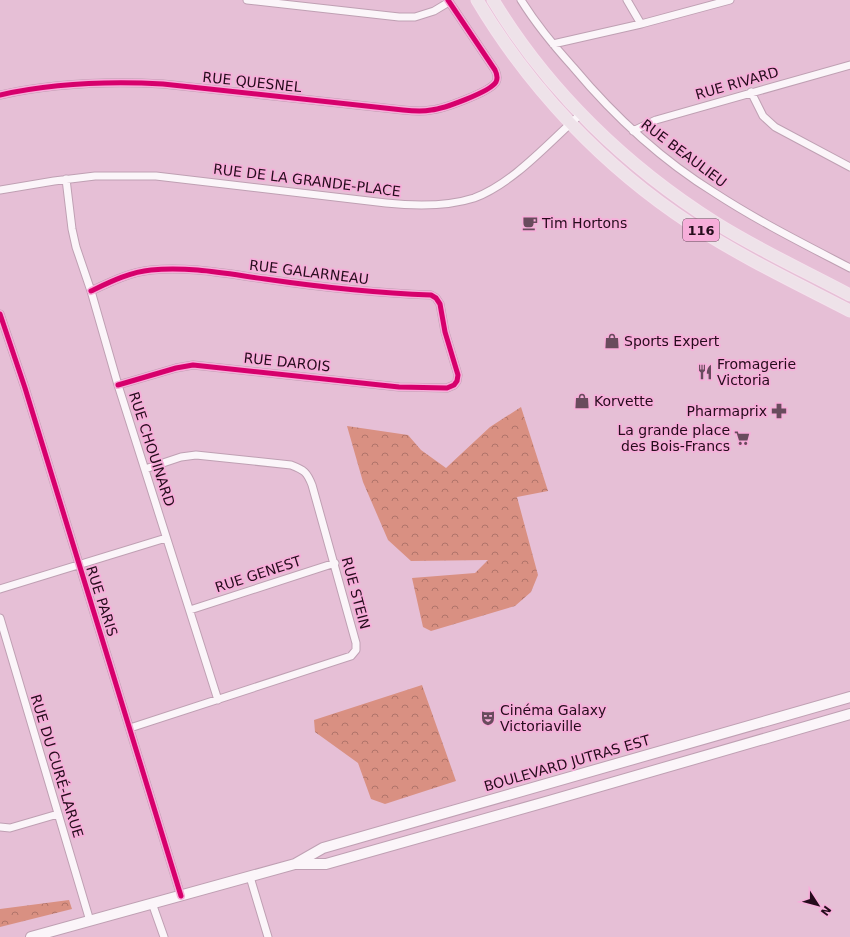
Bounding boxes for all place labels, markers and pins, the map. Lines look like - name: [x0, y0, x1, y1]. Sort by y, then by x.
- cafe icon: Tim Hortons: [521, 214, 539, 232]
- place label: Tim Hortons: [541, 215, 627, 231]
- shop icon: Sports Expert: [603, 332, 621, 350]
- place label: Sports Expert: [624, 333, 720, 349]
- place label: Fromagerie Victoria: [717, 356, 796, 388]
- restaurant icon: Fromagerie Victoria: [696, 363, 714, 381]
- shop icon: Korvette: [573, 392, 591, 410]
- place label: Korvette: [594, 393, 653, 409]
- pharmacy icon: Pharmaprix: [770, 402, 788, 420]
- place label: Pharmaprix: [687, 403, 767, 419]
- place label: La grande place des Bois-Francs: [617, 422, 730, 454]
- supermarket icon: La grande place des Bois-Francs: [733, 429, 751, 447]
- place label: Cinéma Galaxy Victoriaville: [500, 702, 606, 734]
- theatre icon: Cinéma Galaxy Victoriaville: [479, 709, 497, 727]

